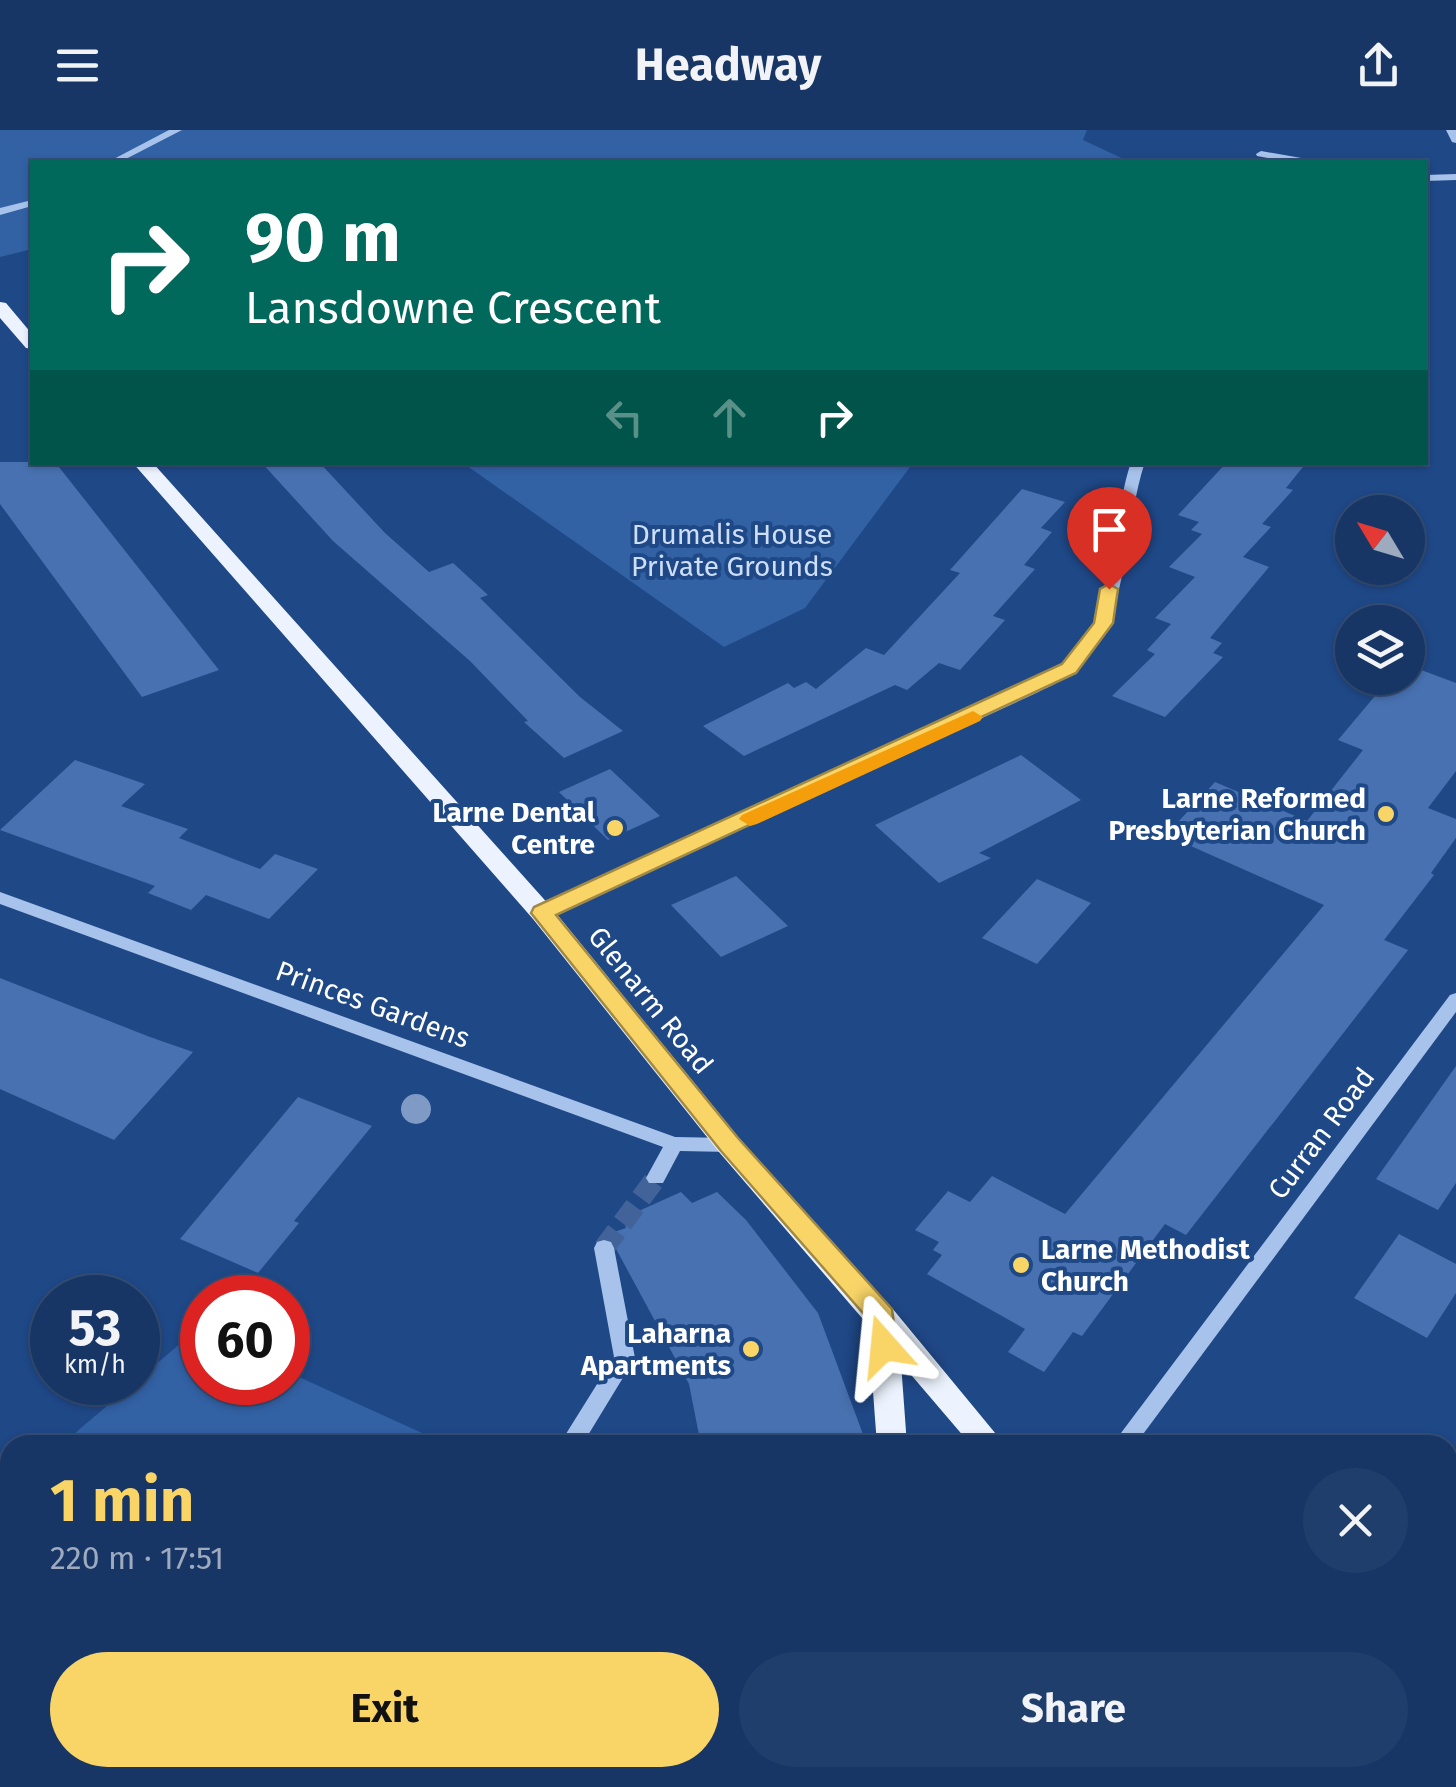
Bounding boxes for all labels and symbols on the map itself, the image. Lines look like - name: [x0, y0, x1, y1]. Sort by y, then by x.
- pin: [1067, 487, 1152, 590]
- north arrow: [1335, 495, 1425, 585]
- park label: Drumalis House Private Grounds: [631, 518, 833, 583]
- place label: Larne Reformed Presbyterian Church: [1108, 782, 1366, 847]
- place label: Larne Dental Centre: [432, 796, 596, 861]
- marker: Larne Reformed Presbyterian Church: [1375, 803, 1397, 825]
- marker: Larne Dental Centre: [604, 817, 626, 839]
- street label: Glenarm Road: [581, 920, 720, 1080]
- street label: Princes Gardens: [271, 954, 474, 1055]
- street label: Curran Road: [1261, 1061, 1381, 1205]
- place label: Larne Methodist Church: [1041, 1233, 1251, 1298]
- marker: Larne Methodist Church: [1010, 1254, 1032, 1276]
- speed limit sign: 60: [180, 1275, 310, 1405]
- position arrow: [832, 1294, 936, 1398]
- place label: Laharna Apartments: [580, 1317, 731, 1382]
- marker: Laharna Apartments: [740, 1338, 762, 1360]

